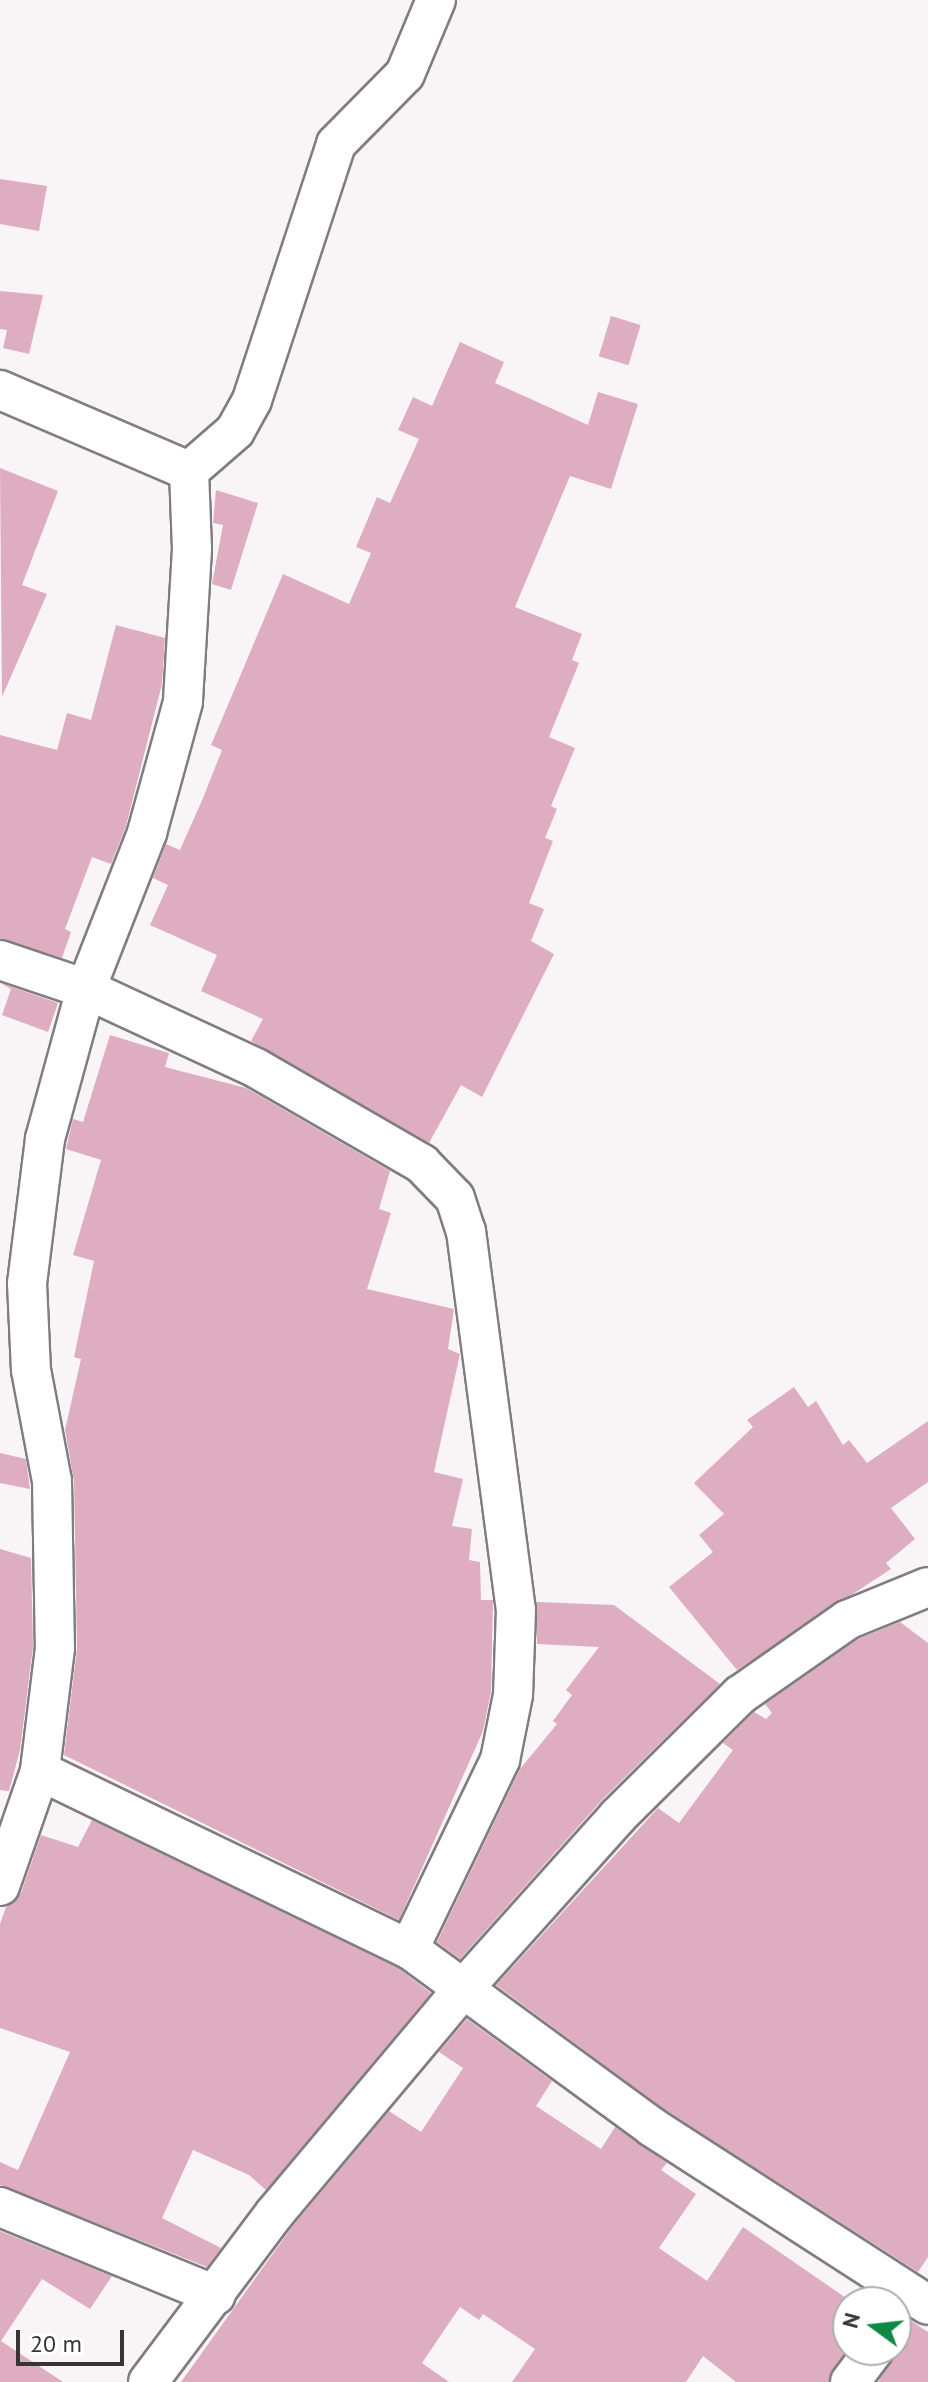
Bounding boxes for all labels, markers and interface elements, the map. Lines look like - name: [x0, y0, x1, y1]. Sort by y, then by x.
- north arrow: [832, 2286, 912, 2366]
- text: N: [835, 2310, 866, 2331]
- scale bar: [20, 2314, 128, 2364]
- text: 20 m: [30, 2328, 82, 2359]

